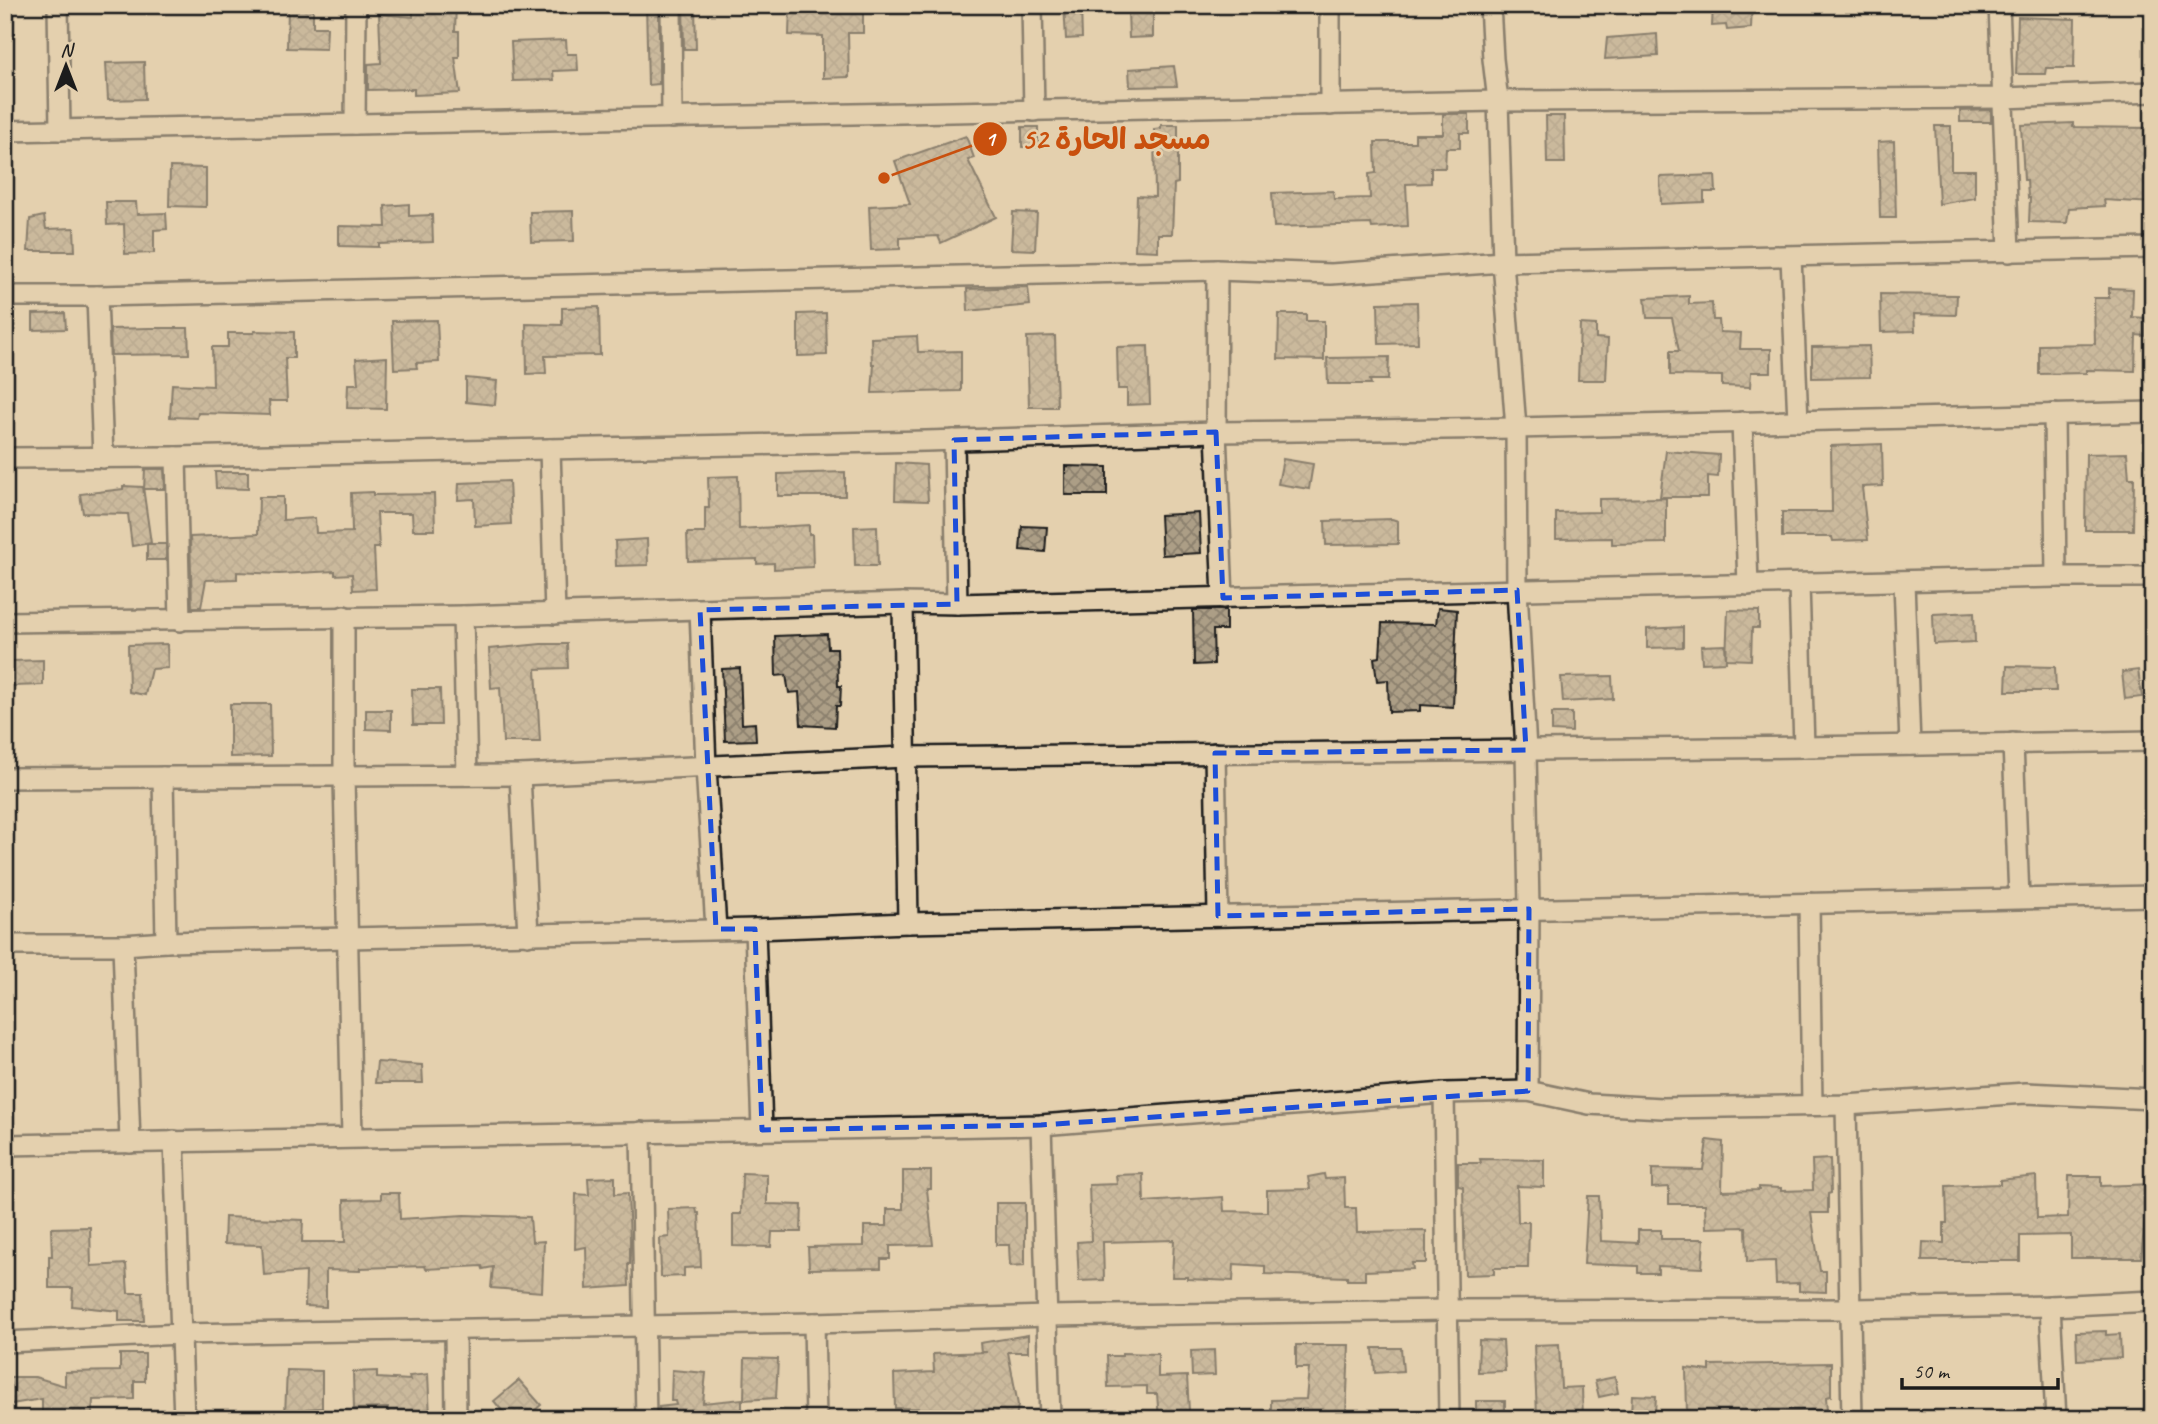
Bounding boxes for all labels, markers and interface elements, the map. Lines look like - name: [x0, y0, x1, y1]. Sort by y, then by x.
- north arrow: [32, 32, 102, 102]
- text: N: [60, 38, 75, 62]
- callout: مسجد الحارة 52: [972, 113, 1225, 164]
- text: مسجد الحارة 52: [1021, 120, 1211, 158]
- text: 1: [985, 126, 997, 152]
- scale bar: [1902, 1347, 2058, 1391]
- text: 50 m: [1913, 1358, 1951, 1384]

